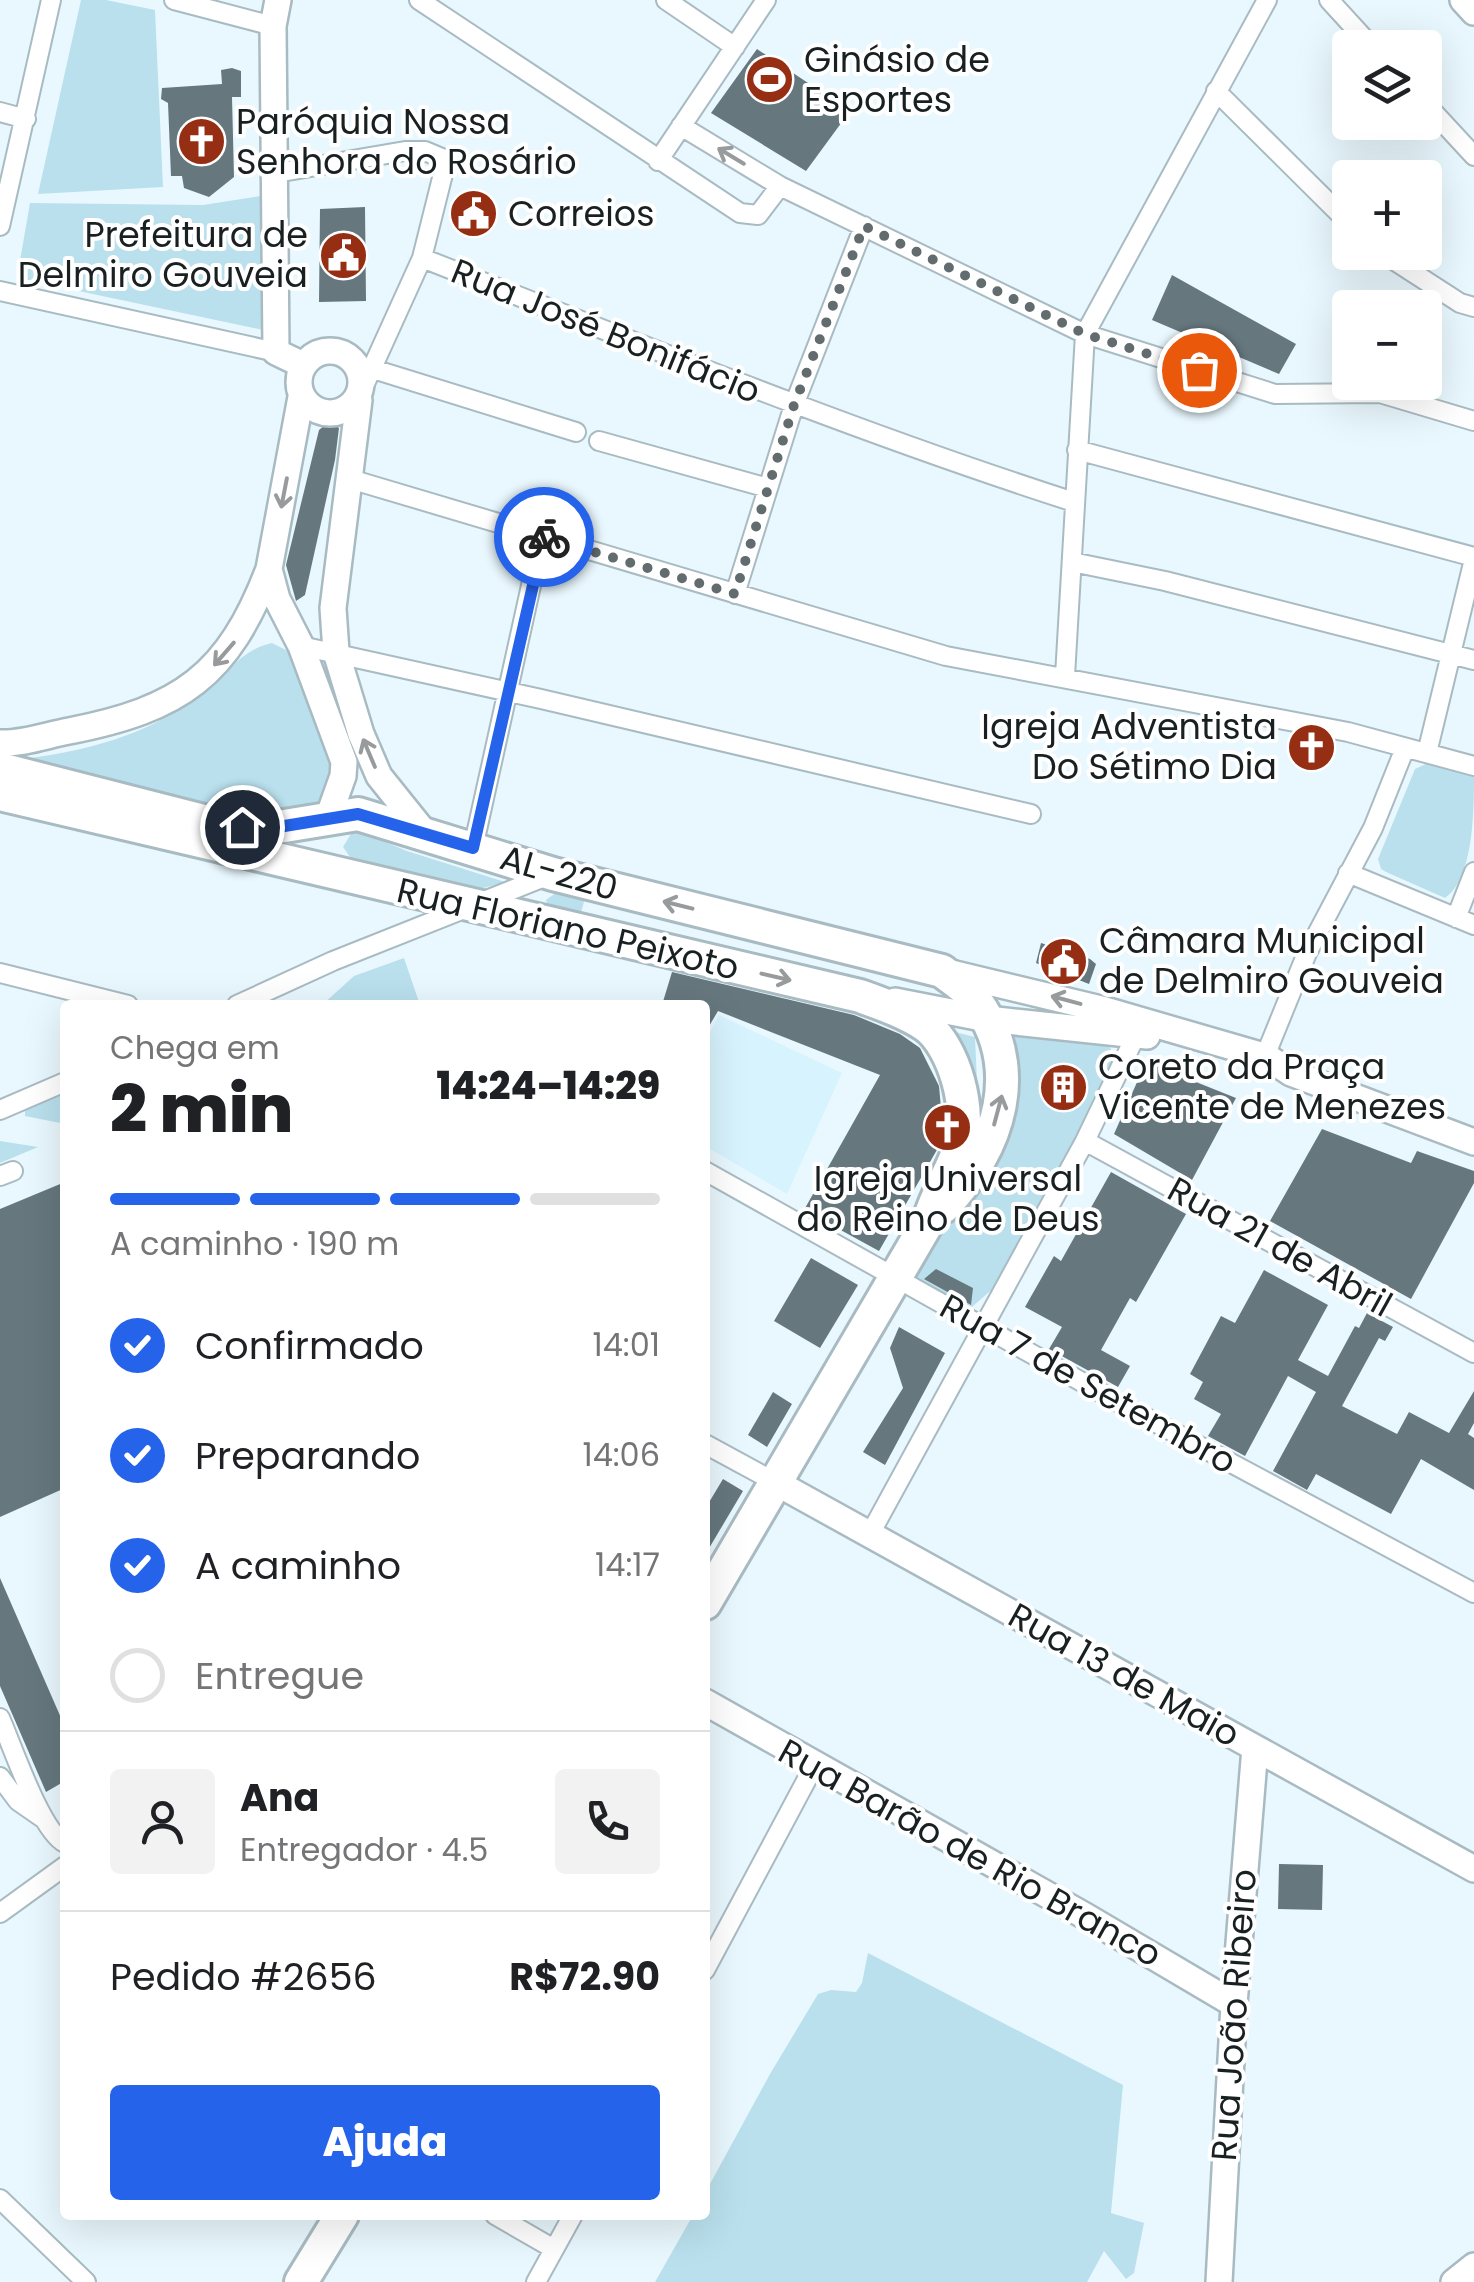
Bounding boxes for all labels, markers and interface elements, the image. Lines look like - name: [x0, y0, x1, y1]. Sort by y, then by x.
- map controls: [1332, 30, 1442, 400]
- button: layers: [1332, 30, 1442, 140]
- place label: Ginásio de Esportes: [804, 35, 990, 124]
- sports icon: Ginásio de Esportes: [743, 54, 795, 106]
- place label: Paróquia Nossa Senhora do Rosário: [236, 97, 577, 186]
- church icon: Paróquia Nossa Senhora do Rosário: [175, 116, 227, 168]
- one-way arrow: [717, 146, 746, 166]
- button: +: [1332, 160, 1442, 270]
- public building icon: Correios: [447, 188, 499, 240]
- place label: Correios: [508, 189, 655, 238]
- place label: Prefeitura de Delmiro Gouveia: [18, 210, 308, 299]
- public building icon: Prefeitura de Delmiro Gouveia: [317, 229, 369, 281]
- street label: Rua José Bonifácio: [444, 246, 768, 415]
- button: −: [1332, 290, 1442, 400]
- pin: [1157, 328, 1242, 413]
- icon: bag: [1172, 343, 1227, 398]
- one-way arrow: [273, 476, 292, 508]
- courier: [494, 487, 594, 587]
- icon: bike: [517, 510, 572, 565]
- one-way arrow: [212, 641, 235, 666]
- place label: Igreja Adventista Do Sétimo Dia: [981, 702, 1277, 791]
- church icon: Igreja Adventista Do Sétimo Dia: [1286, 721, 1338, 773]
- one-way arrow: [359, 738, 377, 769]
- pin: [200, 785, 285, 870]
- icon: home: [215, 800, 270, 855]
- street label: AL-220: [495, 832, 624, 913]
- street label: Rua Floriano Peixoto: [392, 865, 744, 992]
- one-way arrow: [663, 895, 694, 914]
- place label: Câmara Municipal de Delmiro Gouveia: [1099, 916, 1444, 1005]
- public building icon: Câmara Municipal de Delmiro Gouveia: [1038, 935, 1090, 987]
- one-way arrow: [759, 969, 791, 987]
- one-way arrow: [1051, 990, 1083, 1008]
- text: Chega em: [110, 1025, 280, 1070]
- place label: Coreto da Praça Vicente de Menezes: [1098, 1042, 1446, 1131]
- text: 14:24–14:29: [436, 1059, 660, 1112]
- building icon: Coreto da Praça Vicente de Menezes: [1037, 1061, 1089, 1113]
- text: 2 min: [110, 1064, 293, 1155]
- one-way arrow: [989, 1095, 1008, 1127]
- church icon: Igreja Universal do Reino de Deus: [922, 1101, 974, 1153]
- place label: Igreja Universal do Reino de Deus: [797, 1154, 1099, 1243]
- street label: Rua 21 de Abril: [1159, 1165, 1401, 1328]
- text: A caminho · 190 m: [110, 1221, 399, 1266]
- street label: Rua 7 de Setembro: [931, 1282, 1245, 1485]
- icon: check: [110, 1318, 165, 1373]
- text: Confirmado: [195, 1319, 424, 1372]
- text: 14:01: [592, 1322, 660, 1367]
- icon: check: [110, 1428, 165, 1483]
- text: Preparando: [195, 1429, 420, 1482]
- text: 14:06: [582, 1432, 660, 1477]
- icon: check: [110, 1538, 165, 1593]
- text: A caminho: [195, 1539, 401, 1592]
- text: 14:17: [595, 1542, 660, 1587]
- street label: Rua 13 de Maio: [1000, 1591, 1249, 1758]
- text: Entregue: [195, 1649, 364, 1702]
- street label: Rua Barão de Rio Branco: [770, 1727, 1171, 1978]
- button: person: [110, 1769, 215, 1874]
- button: phone: [555, 1769, 660, 1874]
- text: Ana: [240, 1771, 319, 1824]
- text: Entregador · 4.5: [240, 1827, 488, 1872]
- street label: Rua João Ribeiro: [1199, 1867, 1268, 2162]
- text: Pedido #2656: [110, 1950, 377, 2003]
- text: R$72.90: [509, 1950, 660, 2003]
- button: Ajuda: [110, 2085, 660, 2200]

